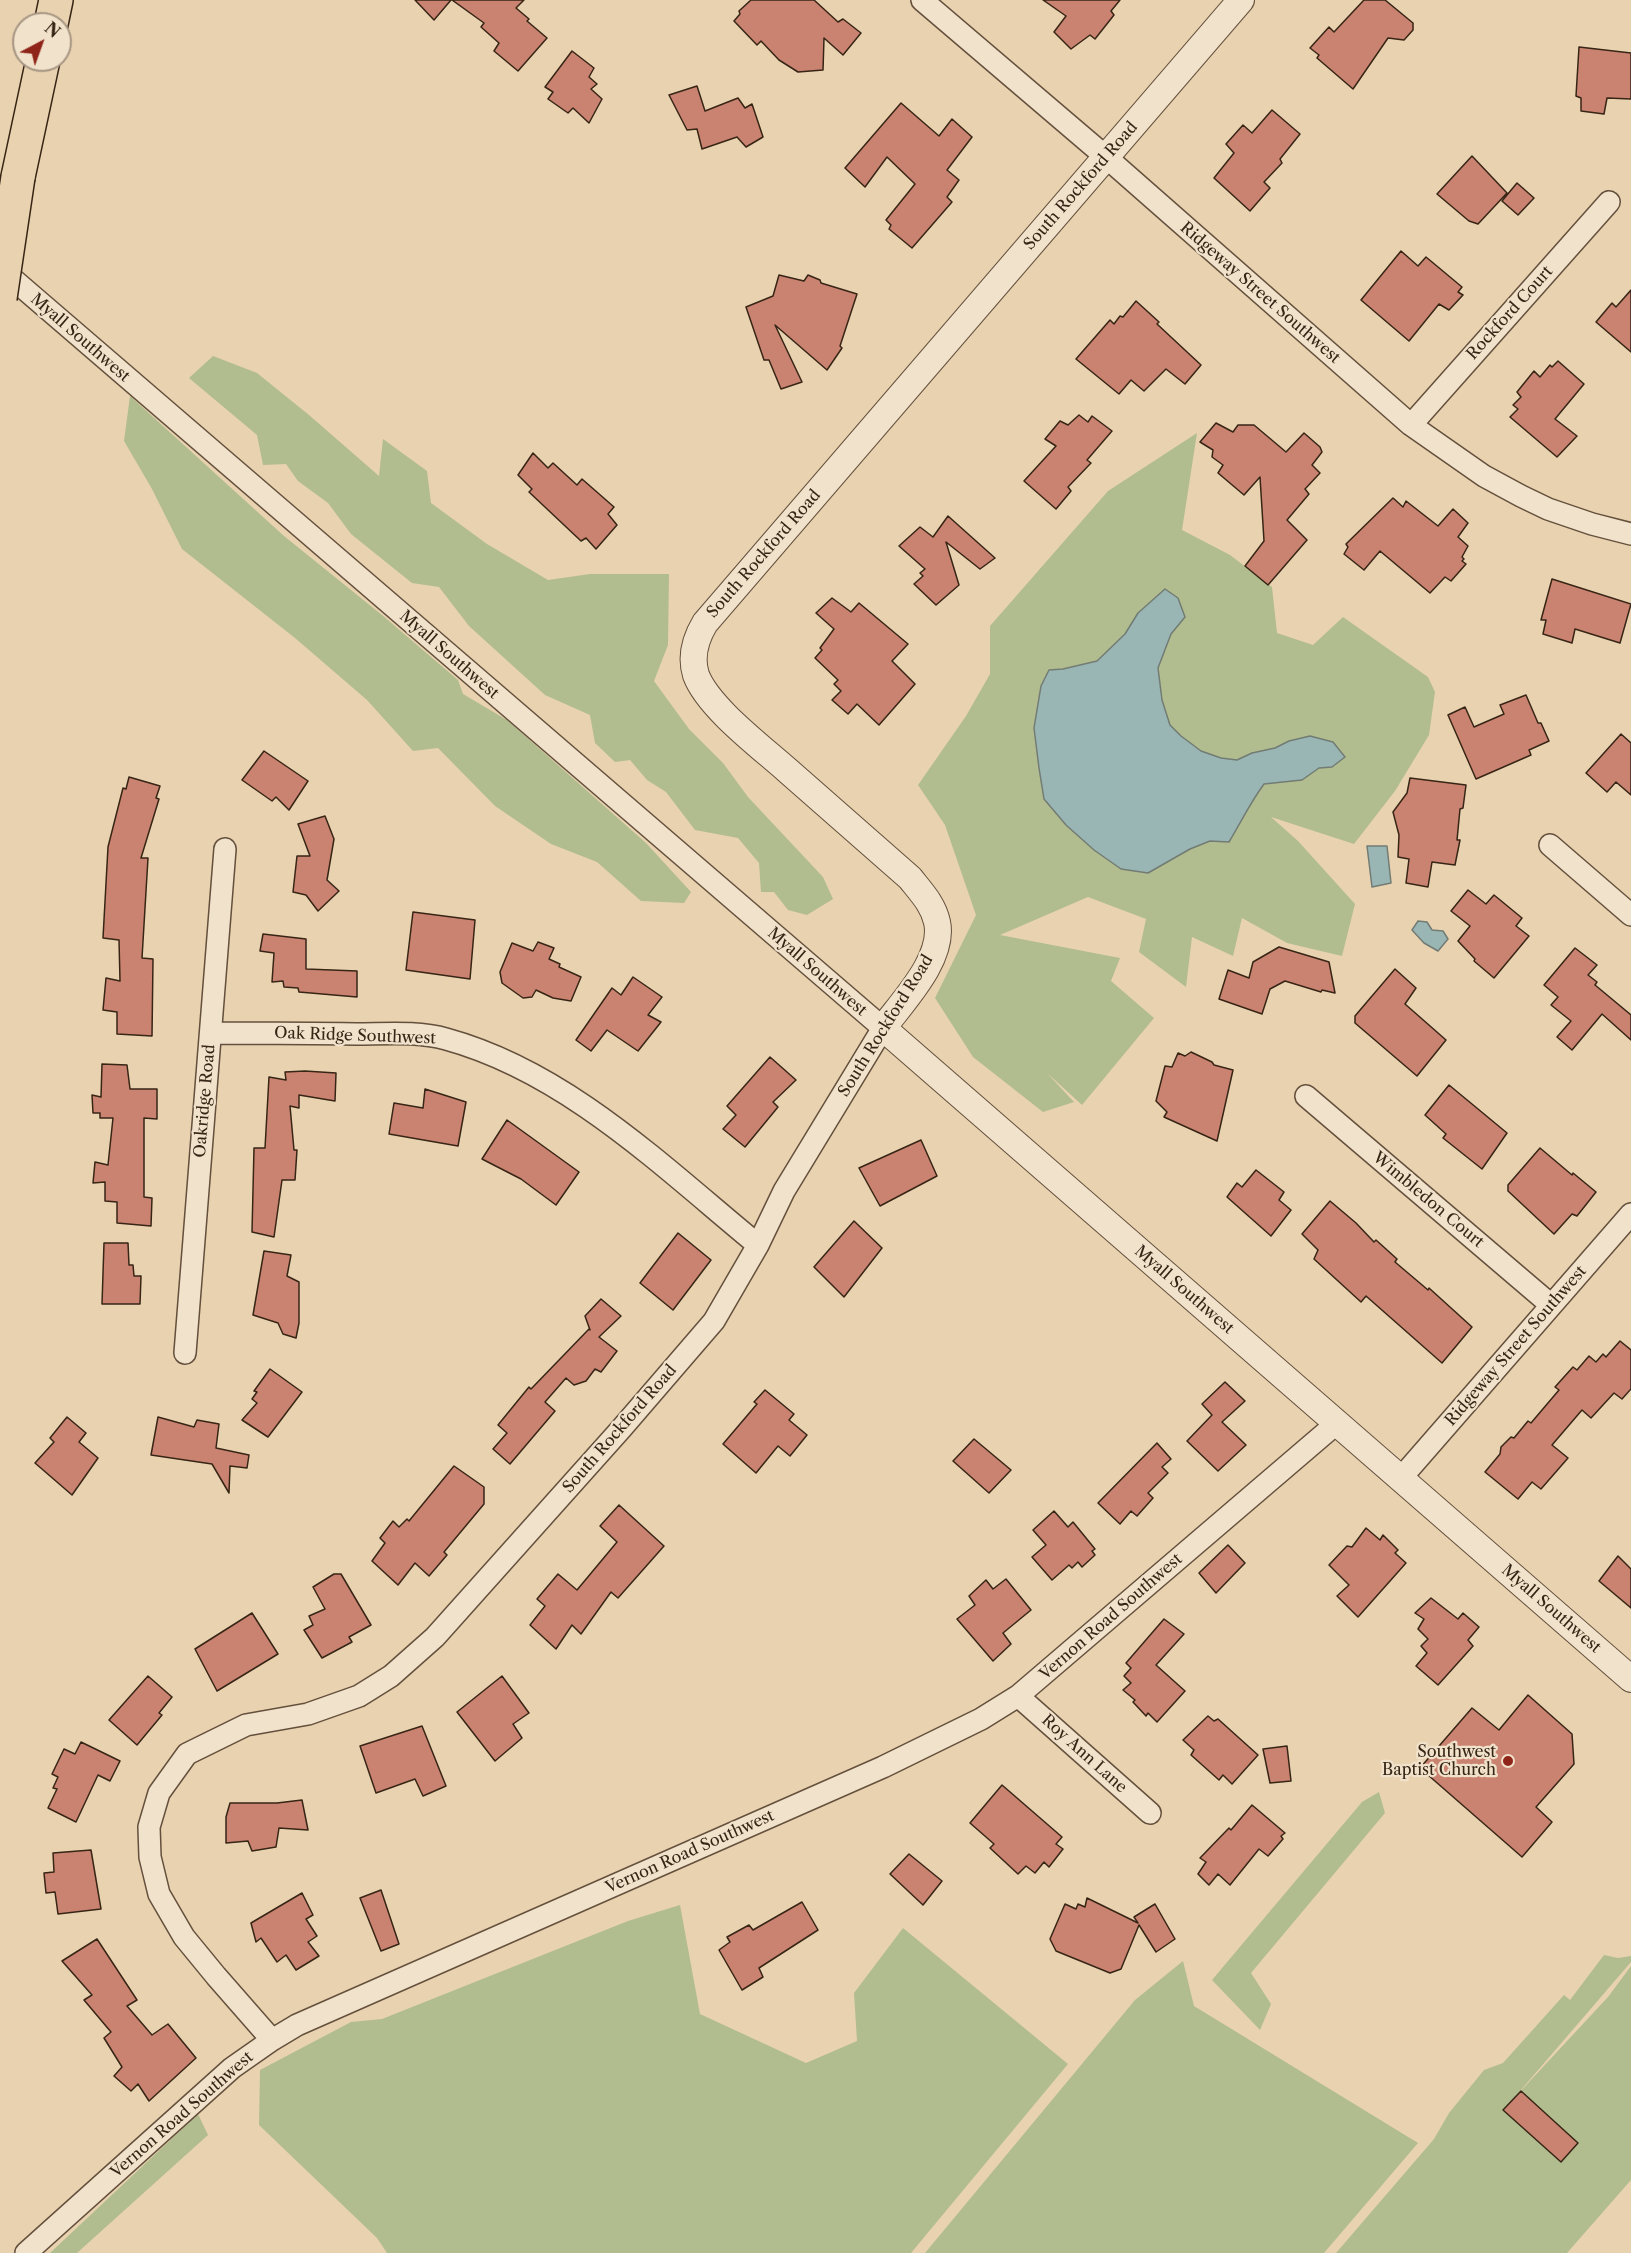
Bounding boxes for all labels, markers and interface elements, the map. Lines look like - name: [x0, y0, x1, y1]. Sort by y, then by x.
- north arrow: [12, 12, 72, 72]
- text: N: [41, 18, 64, 42]
- street label: South Rockford Road: [1020, 118, 1142, 254]
- street label: Ridgeway Street Southwest: [1176, 218, 1344, 368]
- street label: Rockford Court: [1463, 262, 1557, 364]
- street label: Myall Southwest: [26, 290, 134, 386]
- street label: South Rockford Road: [703, 486, 825, 622]
- street label: Myall Southwest: [395, 607, 503, 703]
- street label: Myall Southwest: [763, 924, 871, 1020]
- street label: South Rockford Road: [835, 952, 937, 1100]
- street label: Oak Ridge Southwest: [274, 1024, 436, 1048]
- street label: Oakridge Road: [190, 1044, 220, 1158]
- street label: Wimbledon Court: [1369, 1148, 1487, 1252]
- street label: Myall Southwest: [1130, 1242, 1238, 1338]
- street label: Ridgeway Street Southwest: [1441, 1262, 1591, 1430]
- street label: South Rockford Road: [559, 1361, 681, 1497]
- street label: Vernon Road Southwest: [1036, 1550, 1186, 1684]
- street label: Myall Southwest: [1497, 1561, 1605, 1657]
- street label: Roy Ann Lane: [1037, 1711, 1131, 1797]
- place label: Southwest Baptist Church: [1382, 1742, 1496, 1780]
- marker: Southwest Baptist Church: [1501, 1754, 1515, 1768]
- street label: Vernon Road Southwest: [603, 1806, 777, 1898]
- street label: Vernon Road Southwest: [107, 2048, 257, 2182]

